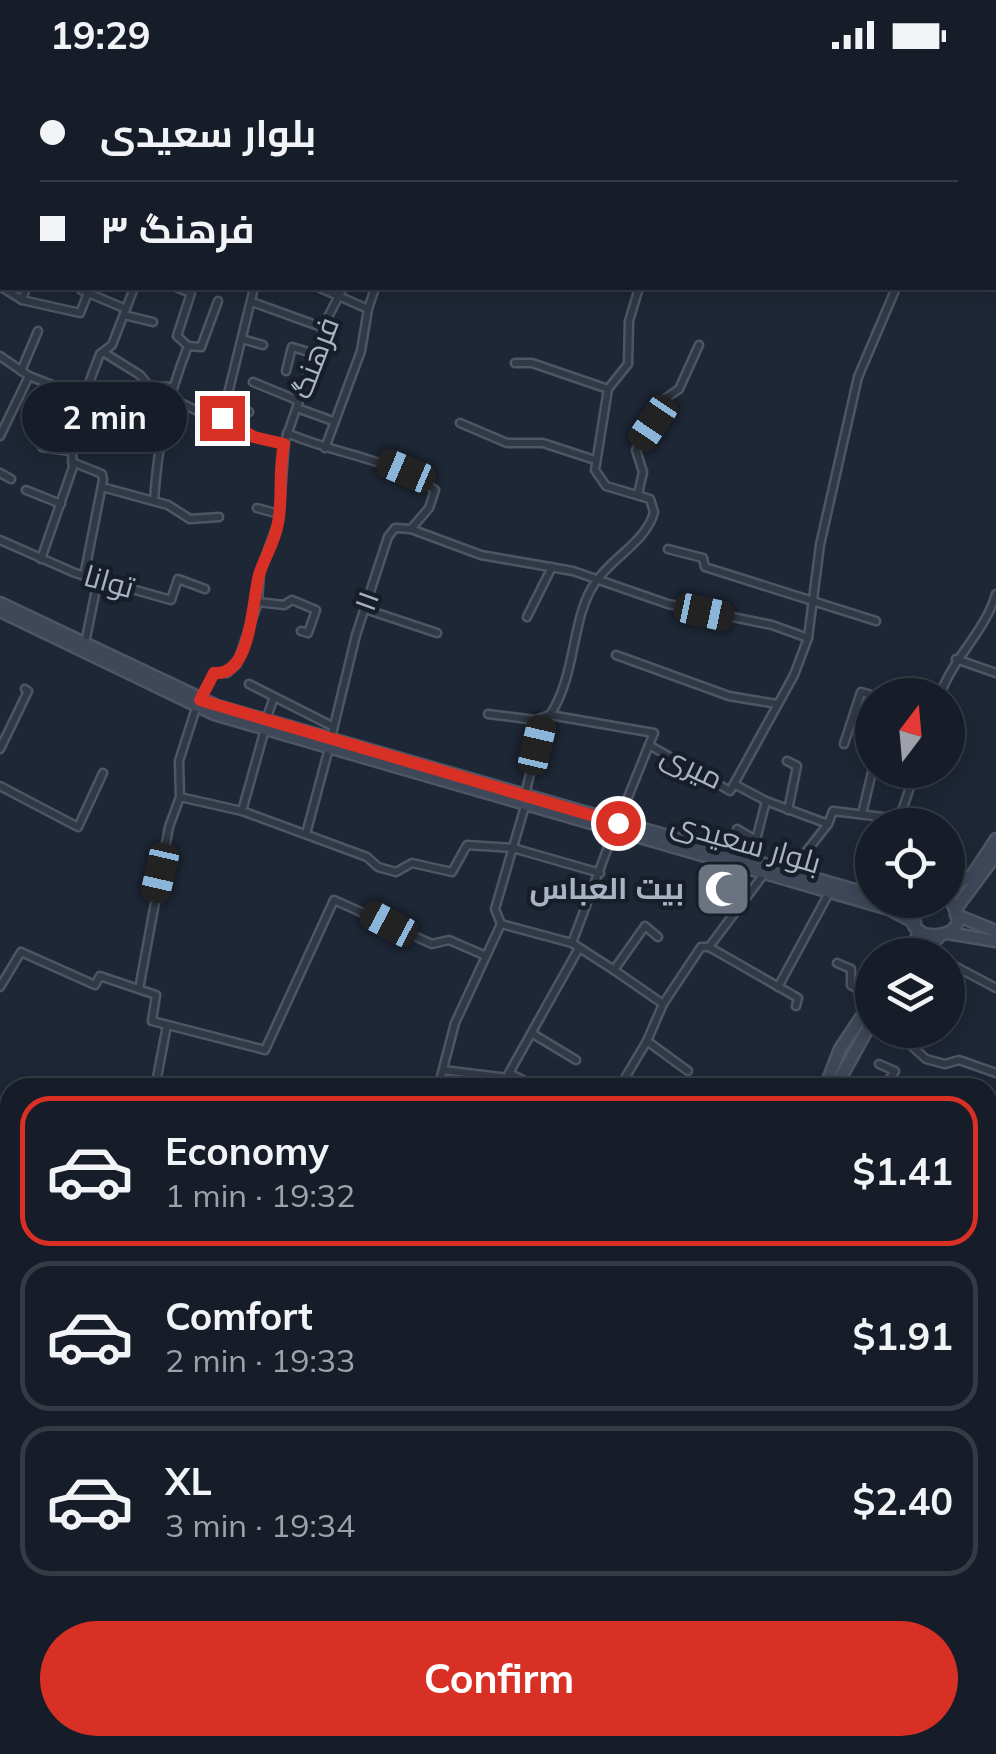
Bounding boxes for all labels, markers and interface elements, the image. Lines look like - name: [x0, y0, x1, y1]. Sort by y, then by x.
- text: 19:29: [50, 11, 151, 59]
- text: بلوار سعیدی: [100, 109, 316, 157]
- text: فرهنگ ۳: [100, 205, 255, 253]
- street label: فرهنگ: [281, 311, 347, 404]
- callout: 2 min: [22, 383, 187, 453]
- car: [624, 390, 682, 456]
- route end: [200, 396, 245, 441]
- text: 2 min: [62, 397, 147, 437]
- car: [373, 445, 439, 497]
- street label: توانا: [80, 556, 139, 606]
- street label: ۱۱: [345, 585, 387, 616]
- car: [672, 591, 736, 633]
- north arrow: [855, 678, 965, 788]
- map controls: [855, 678, 965, 1048]
- car: [516, 712, 558, 778]
- street label: میری: [655, 735, 730, 797]
- route start: [596, 801, 641, 846]
- street label: بلوار سعیدی: [667, 803, 826, 882]
- button: locate: [855, 808, 965, 918]
- car: [139, 840, 181, 906]
- mosque icon: بیت العباس: [693, 859, 753, 919]
- place label: بیت العباس: [530, 869, 684, 907]
- car: [355, 897, 423, 951]
- button: layers: [855, 938, 965, 1048]
- icon: car: [45, 1126, 135, 1216]
- text: Economy: [165, 1127, 329, 1175]
- text: $1.41: [852, 1147, 953, 1195]
- text: 1 min · 19:32: [165, 1175, 355, 1215]
- icon: car: [45, 1291, 135, 1381]
- text: Comfort: [165, 1292, 313, 1340]
- text: $1.91: [852, 1312, 953, 1360]
- text: 2 min · 19:33: [165, 1340, 355, 1380]
- icon: car: [45, 1456, 135, 1546]
- text: XL: [165, 1457, 212, 1505]
- text: $2.40: [852, 1477, 953, 1525]
- text: 3 min · 19:34: [165, 1505, 355, 1545]
- button: Confirm: [40, 1621, 958, 1736]

